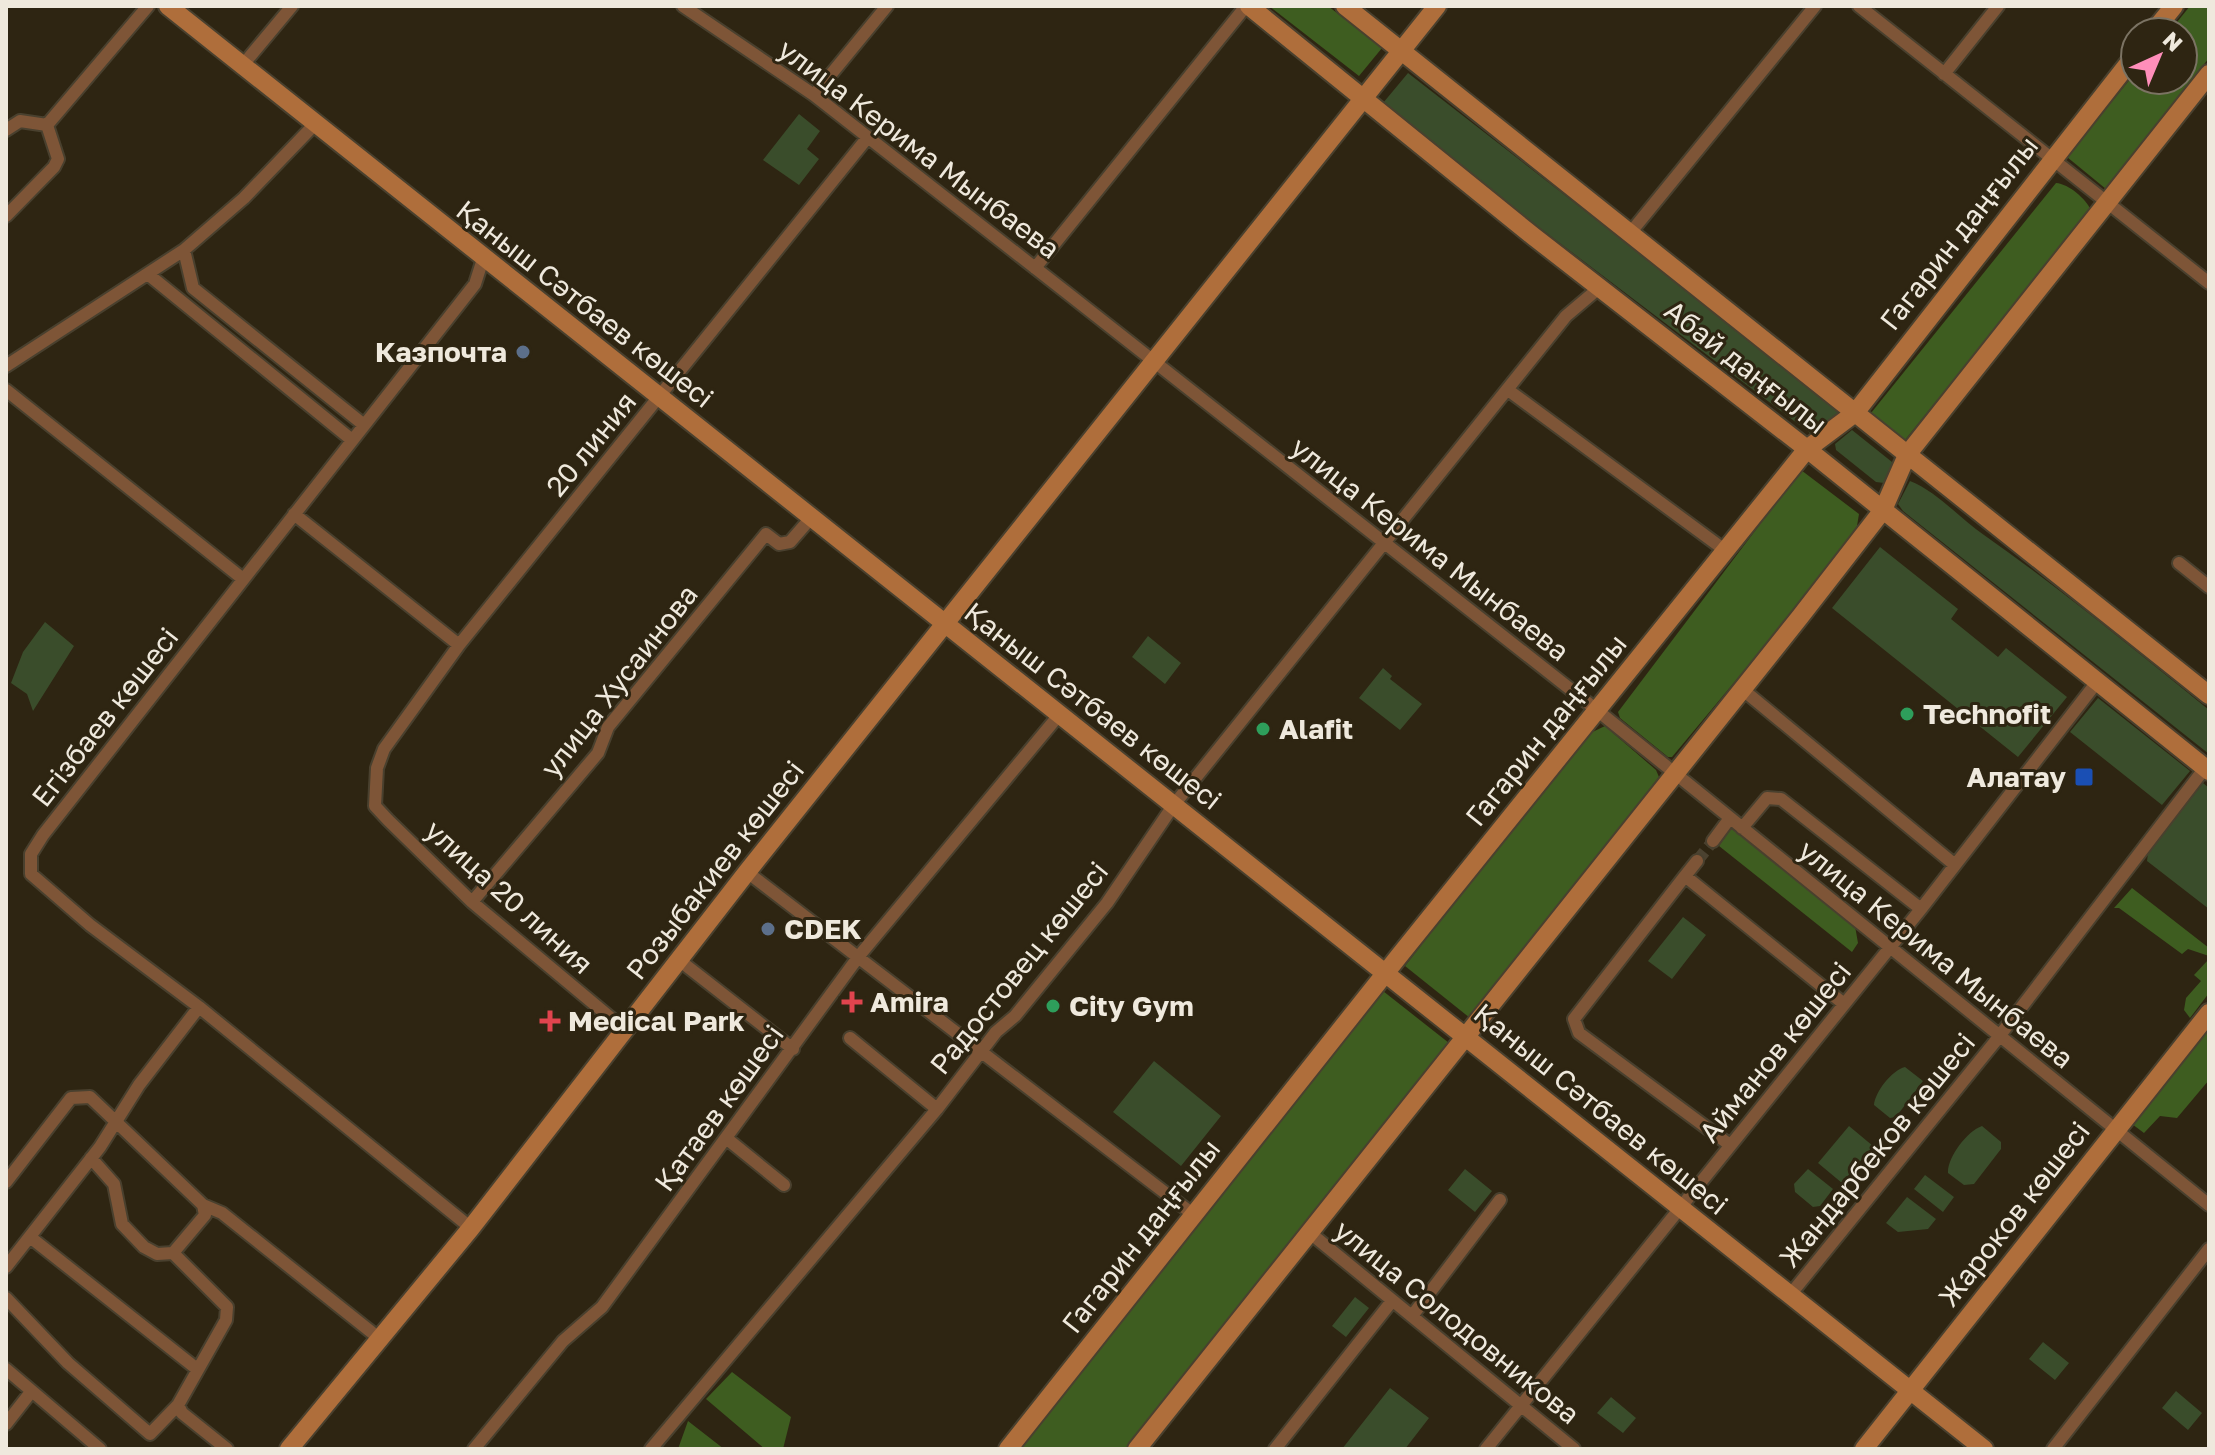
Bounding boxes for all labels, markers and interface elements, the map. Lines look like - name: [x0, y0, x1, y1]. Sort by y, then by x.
- north arrow: [2119, 16, 2199, 96]
- text: N: [2158, 26, 2189, 57]
- street label: улица Керима Мынбаева: [772, 32, 1066, 265]
- street label: Гагарин даңғылы: [1873, 129, 2045, 336]
- street label: Қаныш Сәтбаев көшесі: [450, 193, 720, 414]
- street label: Абай даңғылы: [1659, 293, 1834, 440]
- place label: Казпочта: [375, 335, 507, 368]
- marker: Казпочта: [514, 343, 532, 361]
- street label: 20 линия: [539, 385, 643, 502]
- street label: улица Керима Мынбаева: [1285, 430, 1576, 667]
- street label: улица Хусаинова: [533, 578, 704, 784]
- street label: Қаныш Сәтбаев көшесі: [958, 595, 1228, 816]
- street label: Егізбаев көшесі: [25, 621, 185, 813]
- street label: Гагарин даңғылы: [1458, 627, 1633, 832]
- place label: Technofit: [1923, 697, 2051, 730]
- marker: Technofit: [1898, 705, 1916, 723]
- place label: Alafit: [1279, 712, 1353, 745]
- marker: Alafit: [1254, 720, 1272, 738]
- street label: Розыбакиев көшесі: [619, 754, 810, 986]
- place label: Алатау: [1966, 760, 2066, 793]
- marker: Алатау: [2073, 766, 2095, 788]
- street label: улица 20 линия: [419, 813, 600, 980]
- street label: улица Керима Мынбаева: [1792, 833, 2080, 1075]
- street label: Радостовец көшесі: [923, 855, 1114, 1081]
- place label: CDEK: [784, 912, 862, 945]
- marker: CDEK: [759, 920, 777, 938]
- street label: Айманов көшесі: [1692, 955, 1857, 1149]
- place label: Amira: [870, 985, 949, 1018]
- place label: City Gym: [1069, 989, 1194, 1022]
- marker: Amira: [841, 991, 863, 1013]
- street label: Қаныш Сәтбаев көшесі: [1468, 996, 1735, 1221]
- marker: City Gym: [1044, 997, 1062, 1015]
- place label: Medical Park: [568, 1004, 745, 1037]
- marker: Medical Park: [539, 1010, 561, 1032]
- street label: Қатаев көшесі: [647, 1018, 790, 1197]
- street label: Жандарбеков көшесі: [1772, 1026, 1981, 1273]
- street label: Жароков көшесі: [1931, 1115, 2096, 1313]
- street label: Гагарин даңғылы: [1055, 1132, 1227, 1339]
- street label: улица Солодовникова: [1328, 1213, 1586, 1430]

